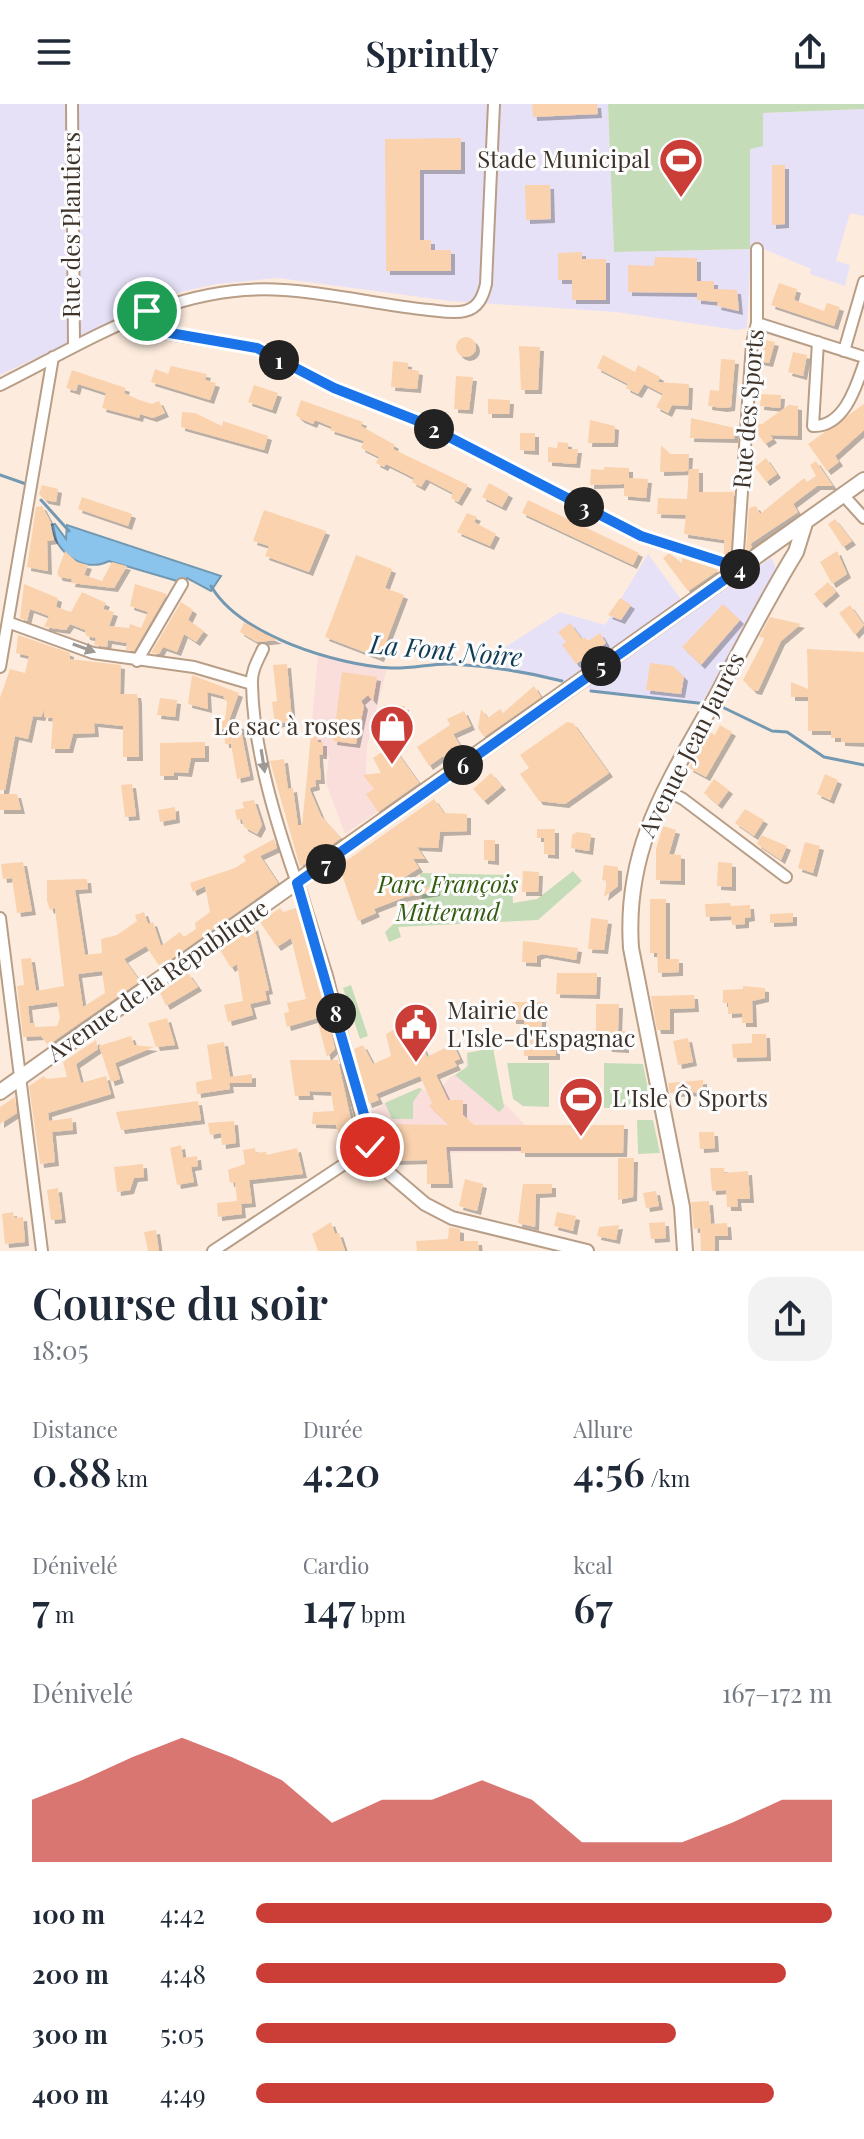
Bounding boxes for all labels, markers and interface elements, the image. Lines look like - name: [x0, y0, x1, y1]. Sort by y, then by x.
- text: Sprintly: [365, 28, 499, 76]
- icon: menu: [32, 30, 76, 74]
- icon: share: [788, 30, 832, 74]
- street label: Rue des Plantiers: [54, 132, 86, 318]
- sports icon: Stade Municipal: [657, 136, 705, 199]
- place label: Stade Municipal: [477, 142, 650, 174]
- pin: [113, 277, 181, 345]
- icon: arrive: [125, 289, 169, 333]
- street label: Rue des Sports: [724, 328, 770, 490]
- pin: 1: [259, 340, 299, 380]
- text: 1: [275, 345, 283, 375]
- pin: 2: [414, 409, 454, 449]
- text: 2: [428, 414, 440, 444]
- pin: 3: [564, 487, 604, 527]
- text: 3: [579, 492, 589, 522]
- pin: 4: [720, 549, 760, 589]
- text: 4: [734, 554, 746, 584]
- water label: La Font Noire: [367, 625, 524, 674]
- one-way arrow: [72, 642, 96, 655]
- pin: 5: [581, 646, 621, 686]
- street label: Avenue Jean Jaurès: [629, 646, 751, 843]
- text: 5: [596, 651, 606, 681]
- shop icon: Le sac à roses: [368, 703, 416, 766]
- place label: Le sac à roses: [214, 709, 361, 741]
- pin: 6: [443, 745, 483, 785]
- one-way arrow: [257, 749, 270, 774]
- text: 6: [457, 750, 469, 780]
- pin: 7: [306, 844, 346, 884]
- text: 7: [321, 849, 331, 879]
- park label: Parc François Mitterand: [377, 867, 518, 927]
- street label: Avenue de la République: [39, 891, 274, 1069]
- pin: 8: [316, 993, 356, 1033]
- place label: Mairie de L'Isle-d'Espagnac: [447, 993, 635, 1053]
- text: 8: [330, 998, 342, 1028]
- public building icon: Mairie de L'Isle-d'Espagnac: [392, 1001, 440, 1064]
- sports icon: L'Isle Ô Sports: [557, 1075, 605, 1138]
- place label: L'Isle Ô Sports: [612, 1081, 768, 1113]
- pin: [336, 1113, 404, 1181]
- icon: check: [348, 1125, 392, 1169]
- text: Course du soir: [32, 1272, 328, 1331]
- button: share: [748, 1277, 832, 1361]
- text: 18:05: [32, 1332, 88, 1367]
- text: Distance: [32, 1414, 118, 1444]
- text: Durée: [303, 1414, 363, 1444]
- text: Allure: [573, 1414, 633, 1444]
- text: 0.88: [32, 1444, 112, 1497]
- text: 4:20: [303, 1444, 380, 1497]
- text: 4:56: [573, 1444, 645, 1497]
- text: km: [112, 1463, 148, 1493]
- text: /km: [645, 1463, 690, 1493]
- text: Dénivelé: [32, 1550, 118, 1580]
- text: Cardio: [303, 1550, 369, 1580]
- text: kcal: [573, 1550, 613, 1580]
- text: 7: [32, 1580, 50, 1633]
- text: 147: [303, 1580, 356, 1633]
- text: 67: [573, 1580, 613, 1633]
- text: m: [50, 1599, 75, 1629]
- text: bpm: [356, 1599, 406, 1629]
- text: Dénivelé: [32, 1675, 133, 1710]
- text: 167–172 m: [722, 1675, 832, 1710]
- text: 100 m: [32, 1896, 105, 1931]
- text: 4:42: [160, 1896, 205, 1931]
- text: 200 m: [32, 1956, 109, 1991]
- text: 4:48: [160, 1956, 206, 1991]
- text: 300 m: [32, 2016, 108, 2051]
- text: 5:05: [160, 2016, 204, 2051]
- text: 400 m: [32, 2076, 109, 2111]
- text: 4:49: [160, 2076, 206, 2111]

